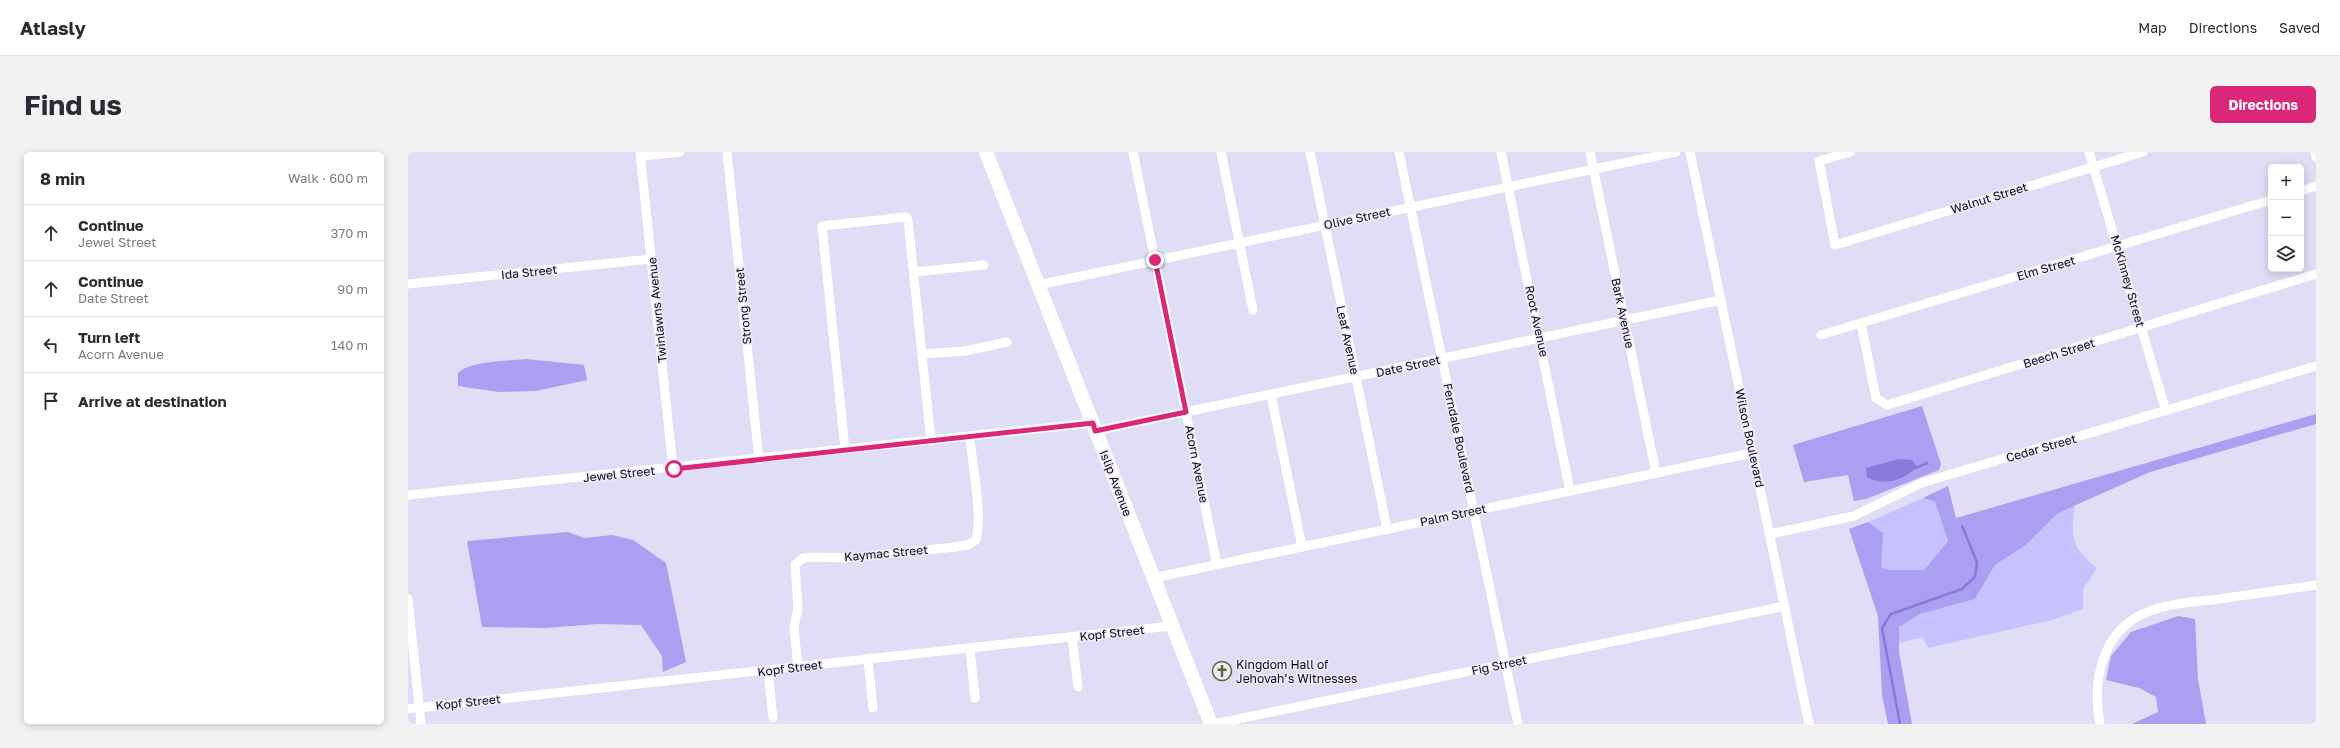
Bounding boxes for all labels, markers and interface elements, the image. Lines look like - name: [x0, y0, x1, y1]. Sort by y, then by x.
- text: Atlasly: [20, 16, 86, 39]
- text: Map: [2138, 19, 2167, 36]
- text: Directions: [2189, 19, 2257, 36]
- text: Saved: [2279, 19, 2320, 36]
- button: Directions: [2210, 86, 2316, 123]
- text: Find us: [24, 88, 122, 121]
- map controls: [2268, 164, 2304, 272]
- button: +: [2268, 164, 2304, 200]
- text: 8 min: [40, 168, 85, 189]
- text: Walk · 600 m: [288, 170, 368, 186]
- street label: Walnut Street: [1949, 179, 2029, 217]
- button: −: [2268, 200, 2304, 236]
- street label: Olive Street: [1322, 204, 1392, 232]
- text: Continue: [78, 216, 144, 234]
- icon: ahead: [40, 222, 62, 244]
- text: 370 m: [331, 225, 368, 241]
- street label: McKinney Street: [2108, 233, 2148, 329]
- text: Jewel Street: [78, 234, 156, 250]
- button: layers: [2268, 236, 2304, 272]
- route end: [1146, 251, 1164, 269]
- street label: Elm Street: [2015, 252, 2077, 284]
- street label: Twinlawns Avenue: [644, 256, 670, 363]
- street label: Ida Street: [500, 262, 558, 282]
- street label: Strong Street: [731, 267, 754, 345]
- text: Continue: [78, 272, 144, 290]
- street label: Bark Avenue: [1608, 276, 1638, 350]
- icon: ahead: [40, 278, 62, 300]
- text: 90 m: [337, 281, 368, 297]
- street label: Root Avenue: [1522, 284, 1552, 358]
- text: Date Street: [78, 290, 149, 306]
- street label: Leaf Avenue: [1333, 304, 1363, 376]
- text: Turn left: [78, 328, 140, 346]
- icon: left: [40, 334, 62, 356]
- street label: Beech Street: [2021, 335, 2097, 371]
- text: 140 m: [331, 337, 368, 353]
- text: Acorn Avenue: [78, 346, 164, 362]
- street label: Date Street: [1374, 352, 1442, 380]
- street label: Ferndale Boulevard: [1440, 382, 1478, 494]
- street label: Wilson Boulevard: [1732, 387, 1768, 489]
- icon: arrive: [40, 390, 62, 412]
- text: Arrive at destination: [78, 392, 227, 410]
- street label: Acorn Avenue: [1182, 424, 1212, 504]
- street label: Cedar Street: [2004, 431, 2078, 465]
- street label: Islip Avenue: [1096, 448, 1136, 518]
- route start: [665, 460, 683, 478]
- street label: Jewel Street: [582, 463, 656, 485]
- street label: Palm Street: [1418, 501, 1488, 529]
- street label: Kaymac Street: [844, 542, 929, 564]
- street label: Kopf Street: [1079, 622, 1146, 644]
- street label: Fig Street: [1470, 652, 1528, 678]
- street label: Kopf Street: [757, 657, 824, 679]
- place label: Kingdom Hall of Jehovah’s Witnesses: [1236, 657, 1357, 686]
- church icon: Kingdom Hall of Jehovah’s Witnesses: [1211, 660, 1233, 682]
- street label: Kopf Street: [435, 691, 502, 713]

